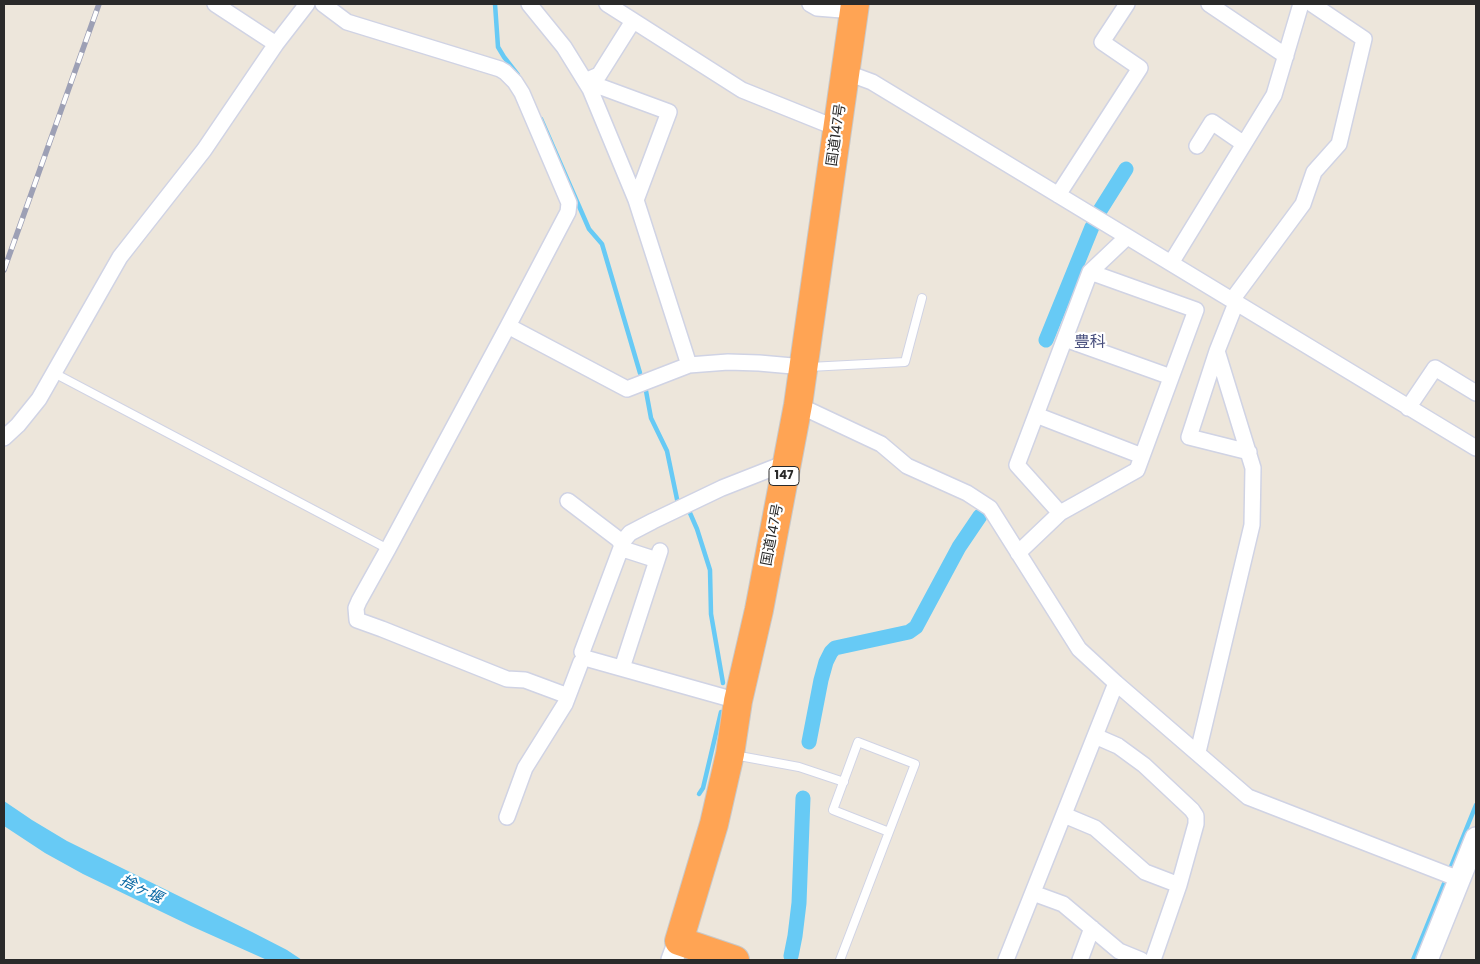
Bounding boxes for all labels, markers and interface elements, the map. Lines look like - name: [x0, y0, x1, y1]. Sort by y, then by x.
- street label: 国道147号: [824, 103, 850, 167]
- district label: 豊科: [1074, 333, 1106, 353]
- road number: 147: [769, 466, 799, 486]
- street label: 国道147号: [759, 503, 787, 567]
- water label: 捨ヶ堰: [117, 872, 165, 908]

